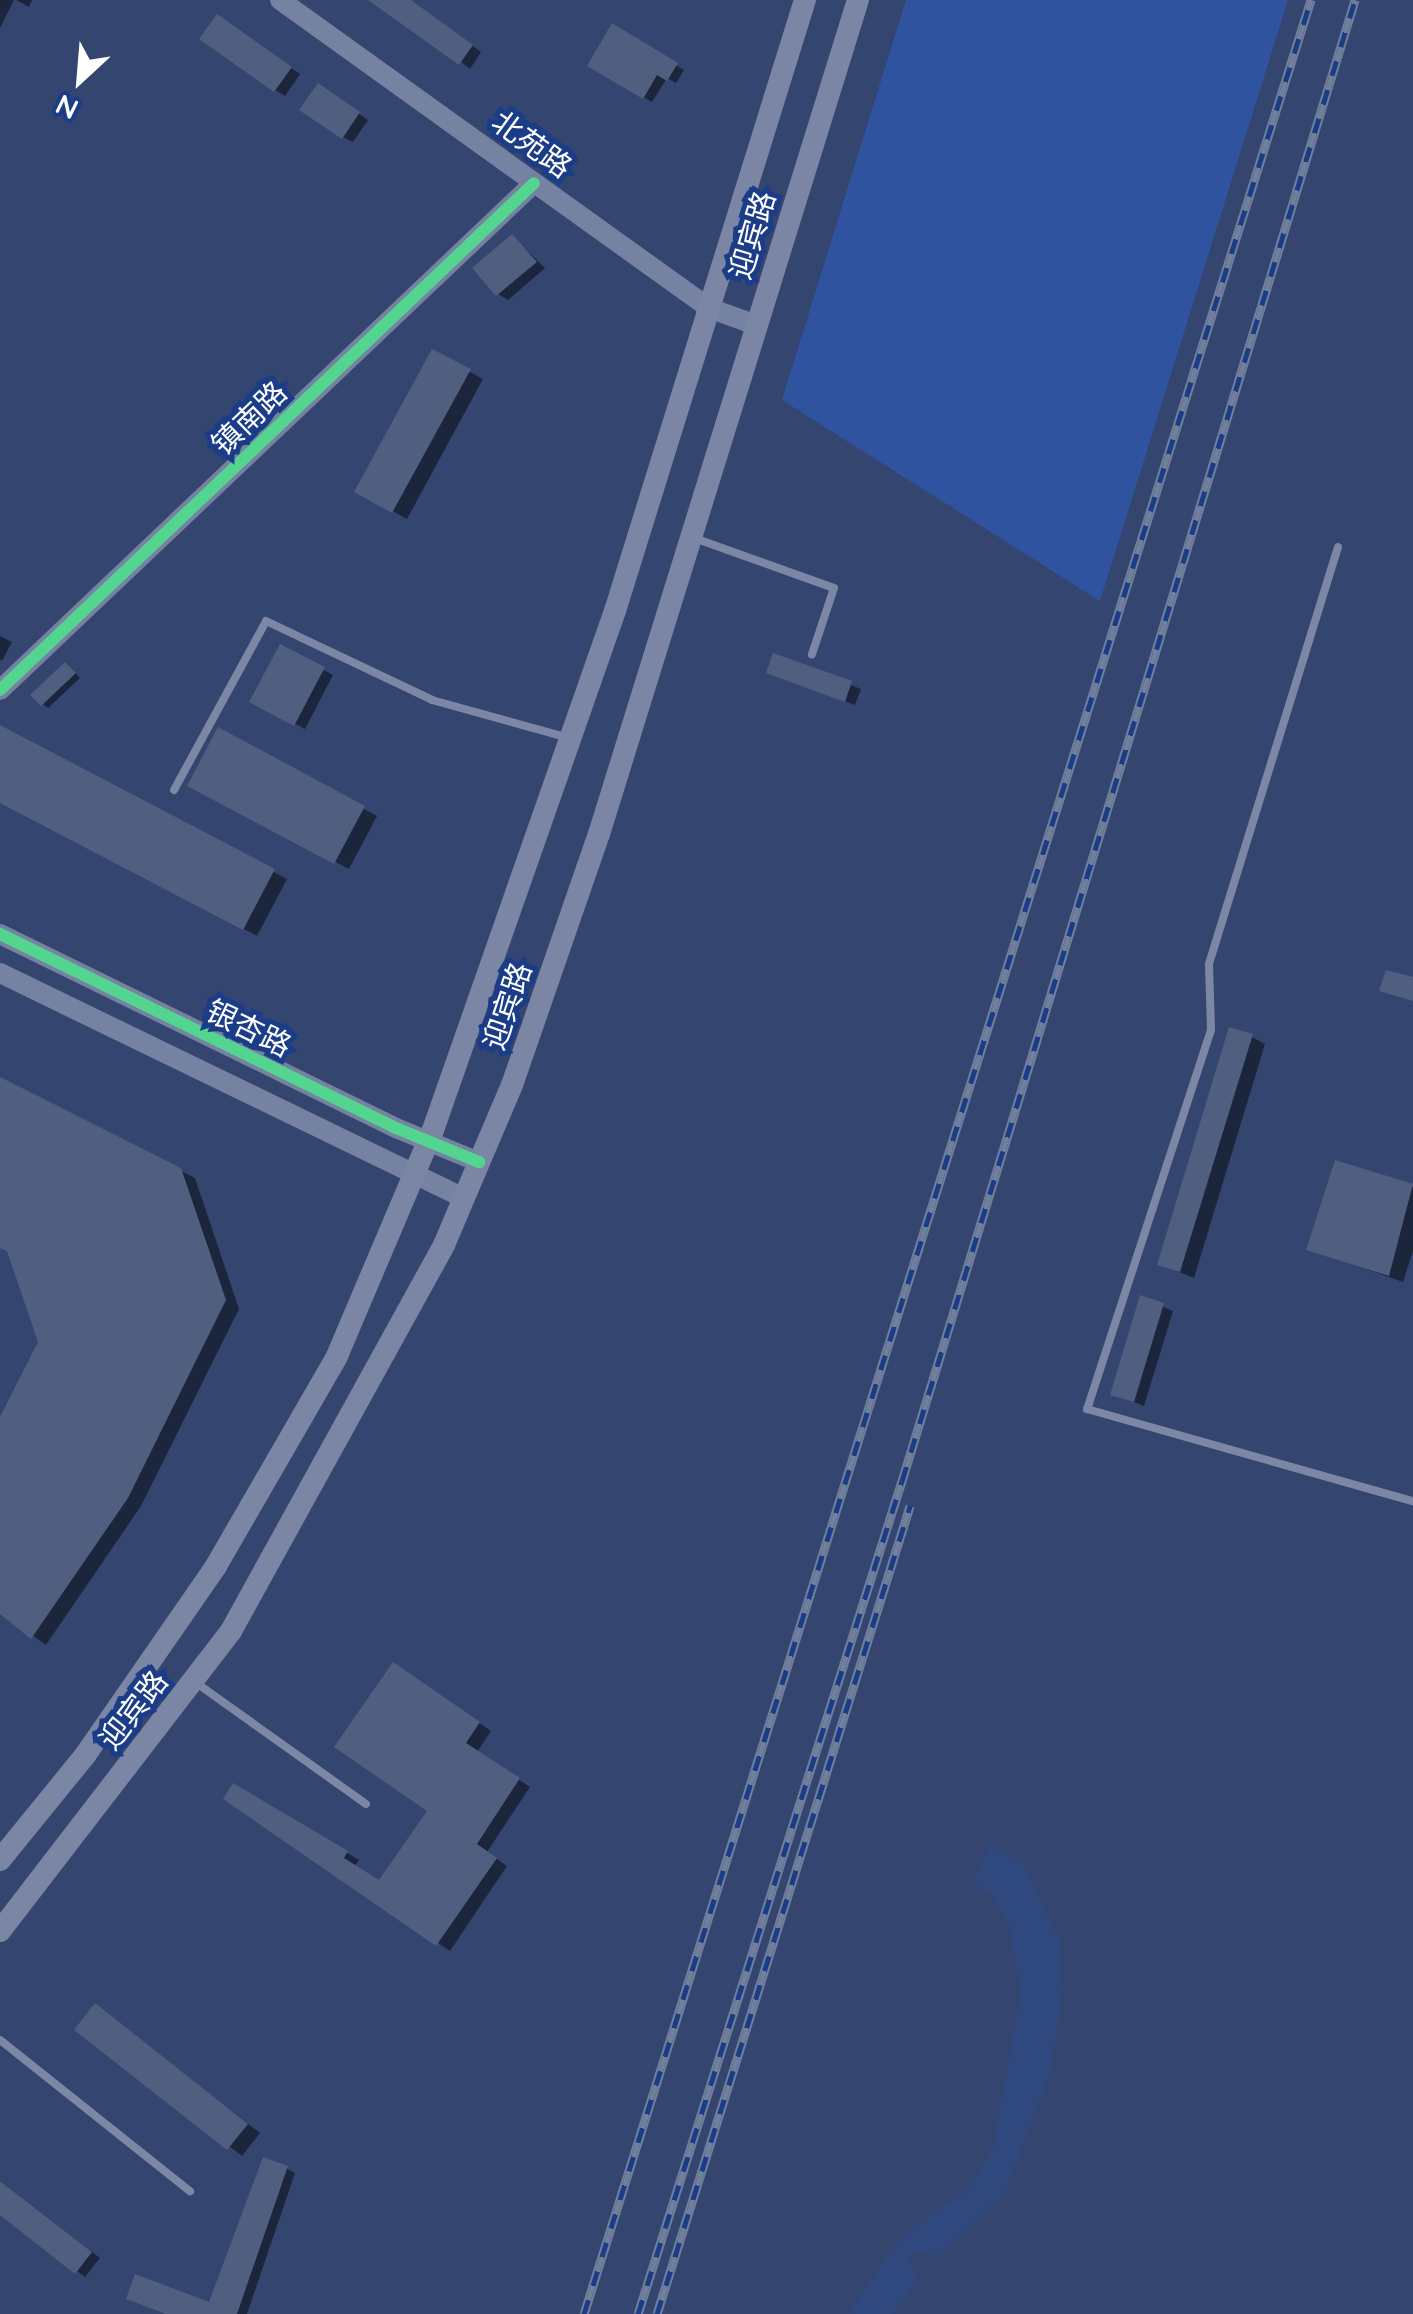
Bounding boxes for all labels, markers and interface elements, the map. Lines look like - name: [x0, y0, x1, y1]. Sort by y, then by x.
- north arrow: [30, 30, 130, 130]
- text: N: [50, 87, 84, 128]
- street label: 北苑路: [485, 103, 579, 185]
- street label: 迎宾路: [722, 187, 782, 283]
- street label: 镇南路: [204, 374, 294, 462]
- street label: 迎宾路: [475, 958, 539, 1054]
- street label: 银杏路: [201, 992, 297, 1064]
- street label: 迎宾路: [91, 1663, 175, 1757]

